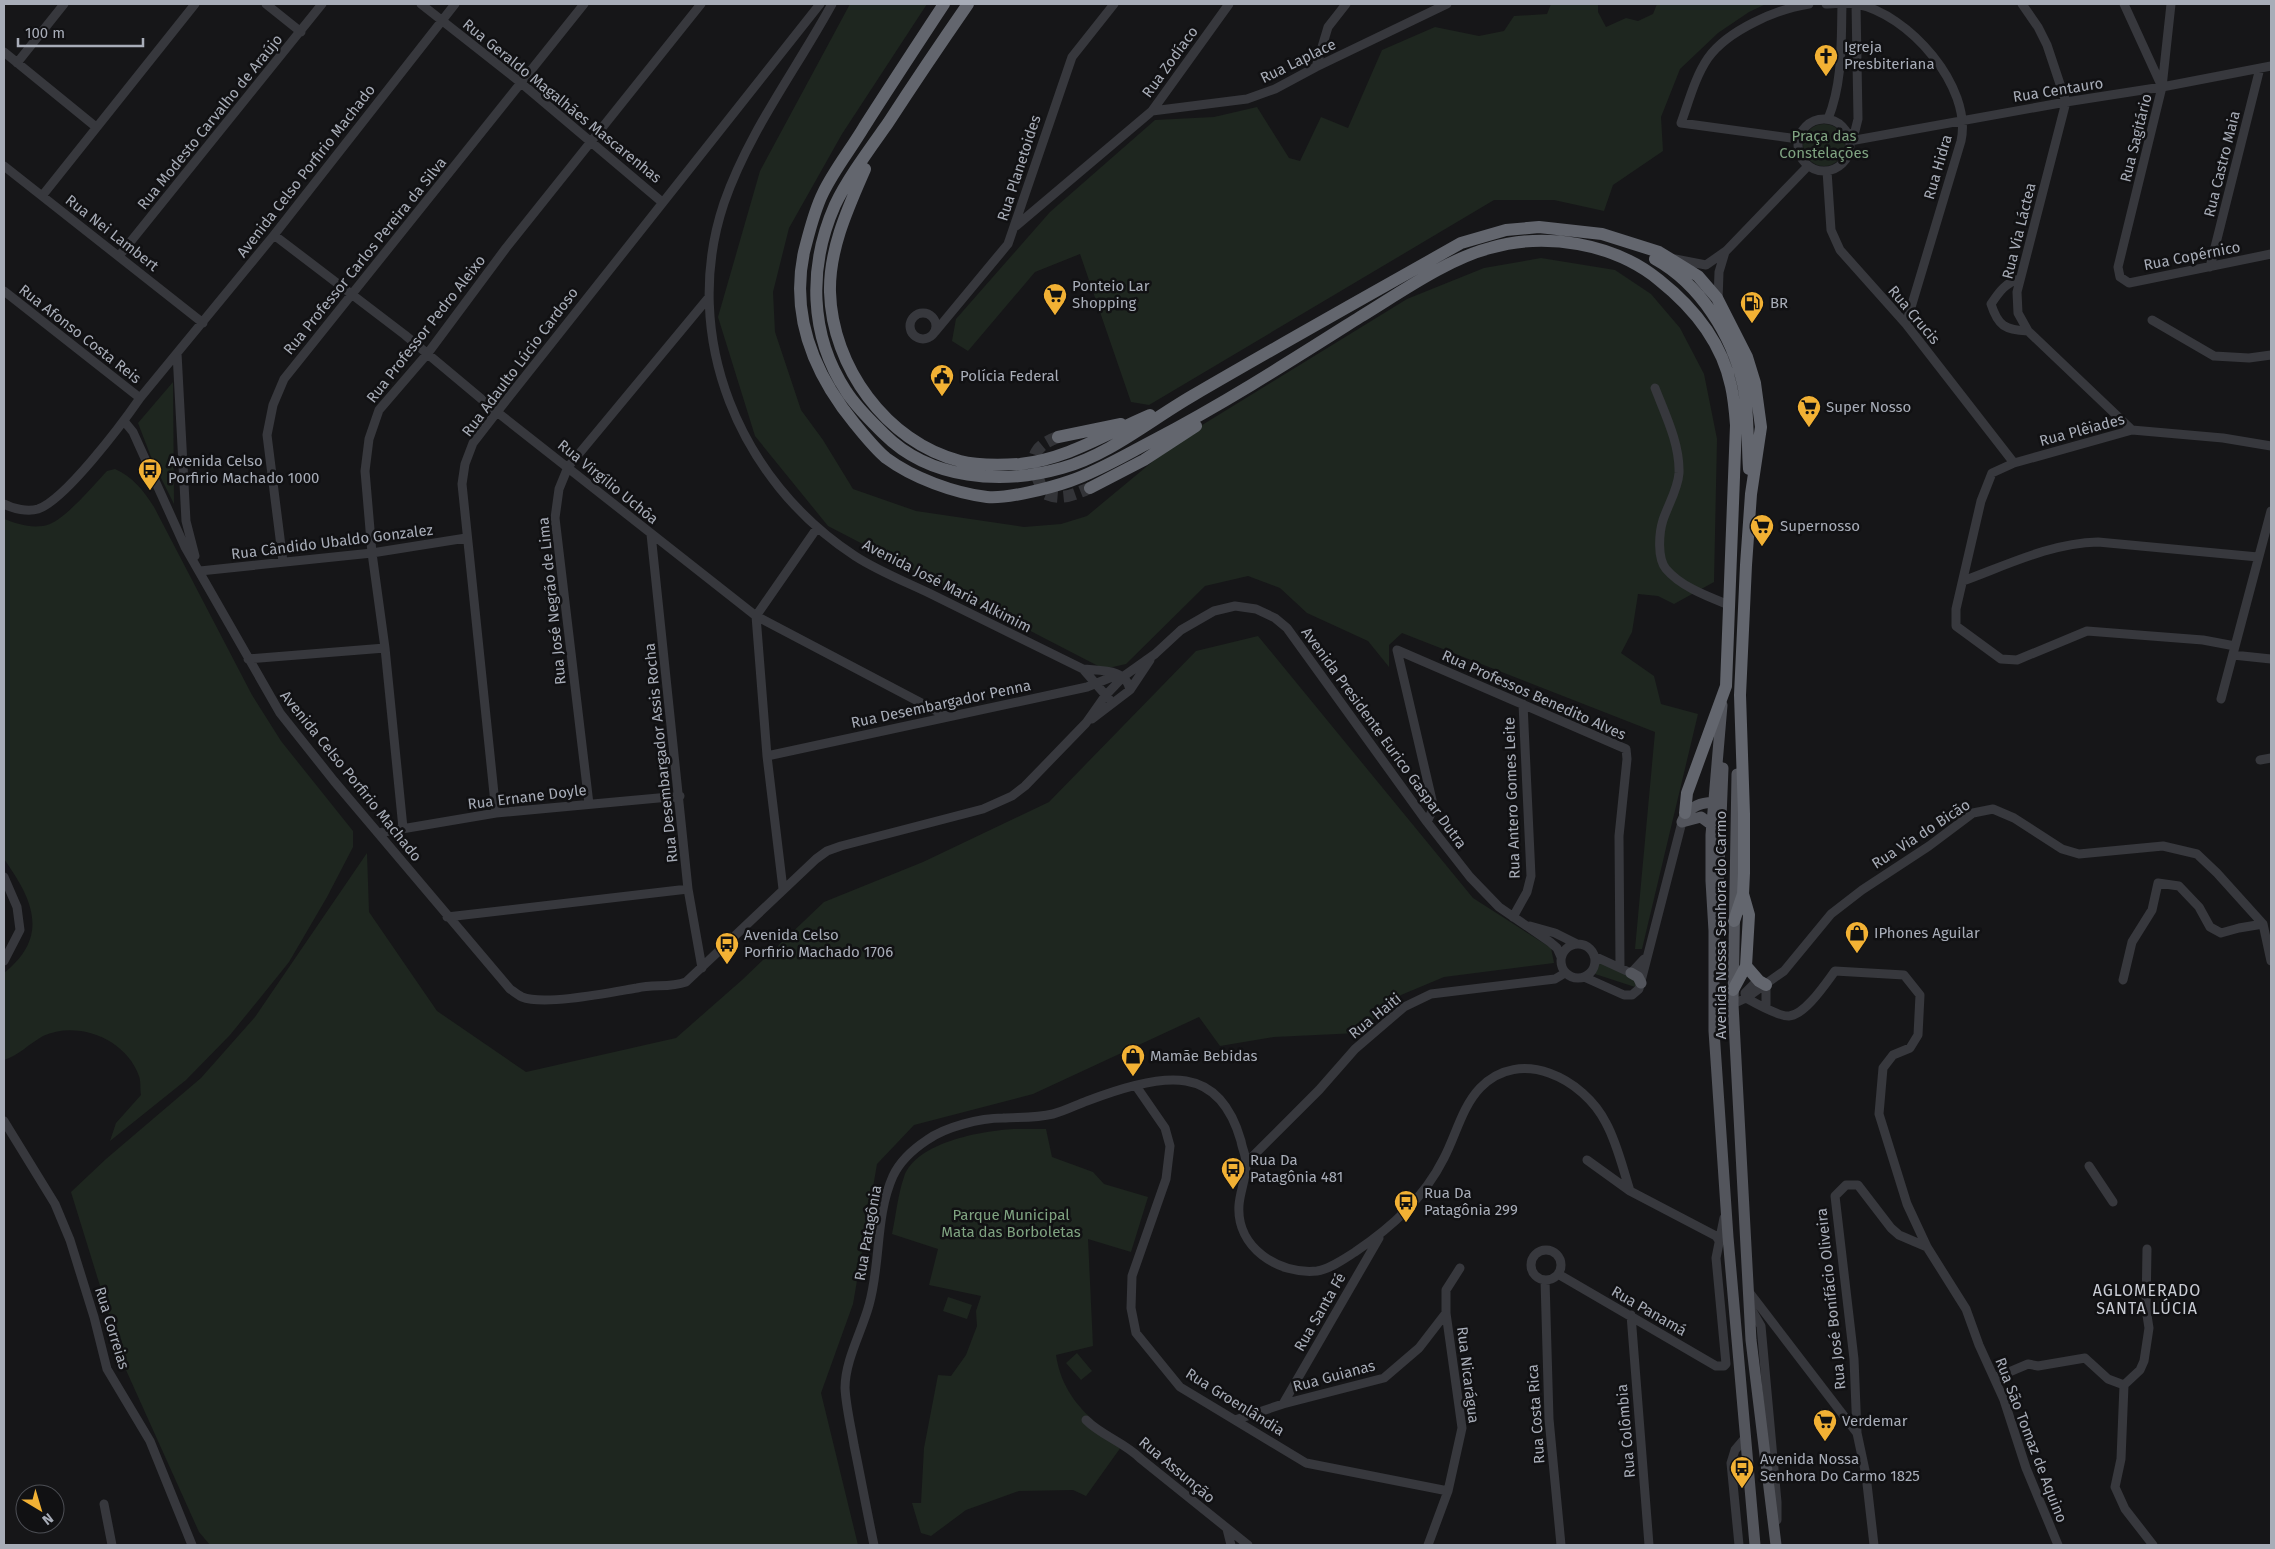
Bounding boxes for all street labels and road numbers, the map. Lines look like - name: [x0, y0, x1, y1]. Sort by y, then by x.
- street label: Rua Geraldo Magalhães Mascarenhas: [459, 15, 665, 187]
- street label: Rua Zodíaco: [1138, 23, 1202, 101]
- street label: Rua Modesto Carvalho de Araújo: [134, 31, 286, 213]
- street label: Rua Laplace: [1257, 35, 1339, 87]
- street label: Rua Centauro: [2011, 74, 2105, 106]
- street label: Avenida Celso Porfirio Machado: [233, 81, 379, 261]
- street label: Rua Sagitário: [2116, 92, 2156, 184]
- street label: Rua Castro Maia: [2200, 109, 2244, 219]
- street label: Rua Planetoides: [993, 113, 1045, 223]
- street label: Rua Hidra: [1920, 132, 1956, 202]
- street label: Rua Professor Carlos Pereira da Silva: [280, 154, 450, 358]
- street label: Rua Via Láctea: [1998, 181, 2040, 281]
- street label: Rua Nei Lambert: [62, 191, 163, 275]
- street label: Rua Copérnico: [2142, 238, 2242, 274]
- street label: Rua Professor Pedro Aleixo: [363, 252, 489, 406]
- street label: Rua Afonso Costa Reis: [15, 281, 145, 387]
- street label: Rua Crucis: [1884, 282, 1944, 348]
- street label: Rua Adaulto Lúcio Cardoso: [458, 284, 582, 440]
- street label: Rua Plêiades: [2037, 410, 2127, 450]
- street label: Rua Virgílio Uchôa: [554, 436, 662, 528]
- street label: Rua José Negrão de Lima: [534, 516, 570, 686]
- street label: Rua Cândido Ubaldo Gonzalez: [230, 521, 434, 563]
- street label: Avenida José Maria Alkimim: [859, 535, 1035, 637]
- street label: Avenida Presidente Eurico Gaspar Dutra: [1298, 624, 1470, 852]
- street label: Rua Desembargador Assis Rocha: [641, 642, 681, 864]
- street label: Rua Professos Benedito Alves: [1439, 646, 1629, 744]
- street label: Rua Desembargador Penna: [849, 676, 1033, 732]
- street label: Avenida Celso Porfirio Machado: [277, 687, 425, 865]
- street label: Rua Antero Gomes Leite: [1500, 717, 1524, 879]
- street label: Rua Ernane Doyle: [466, 781, 588, 813]
- street label: Rua Via do Bicão: [1868, 796, 1974, 872]
- street label: Avenida Nossa Senhora do Carmo: [1712, 811, 1730, 1039]
- street label: Rua Haiti: [1345, 989, 1405, 1043]
- street label: Rua Patagônia: [851, 1184, 885, 1282]
- street label: Rua José Bonifácio Oliveira: [1813, 1207, 1849, 1391]
- street label: Rua Santa Fé: [1290, 1270, 1350, 1354]
- street label: Rua Panamá: [1608, 1282, 1690, 1340]
- street label: Rua Correias: [91, 1285, 133, 1371]
- street label: Rua Nicarágua: [1453, 1326, 1483, 1424]
- street label: Rua São Tomaz de Aquino: [1991, 1355, 2071, 1525]
- street label: Rua Guianas: [1291, 1356, 1377, 1396]
- street label: Rua Groenlândia: [1182, 1364, 1288, 1440]
- street label: Rua Costa Rica: [1524, 1364, 1548, 1464]
- street label: Rua Colômbia: [1613, 1383, 1639, 1479]
- street label: Rua Assunção: [1135, 1433, 1219, 1507]

